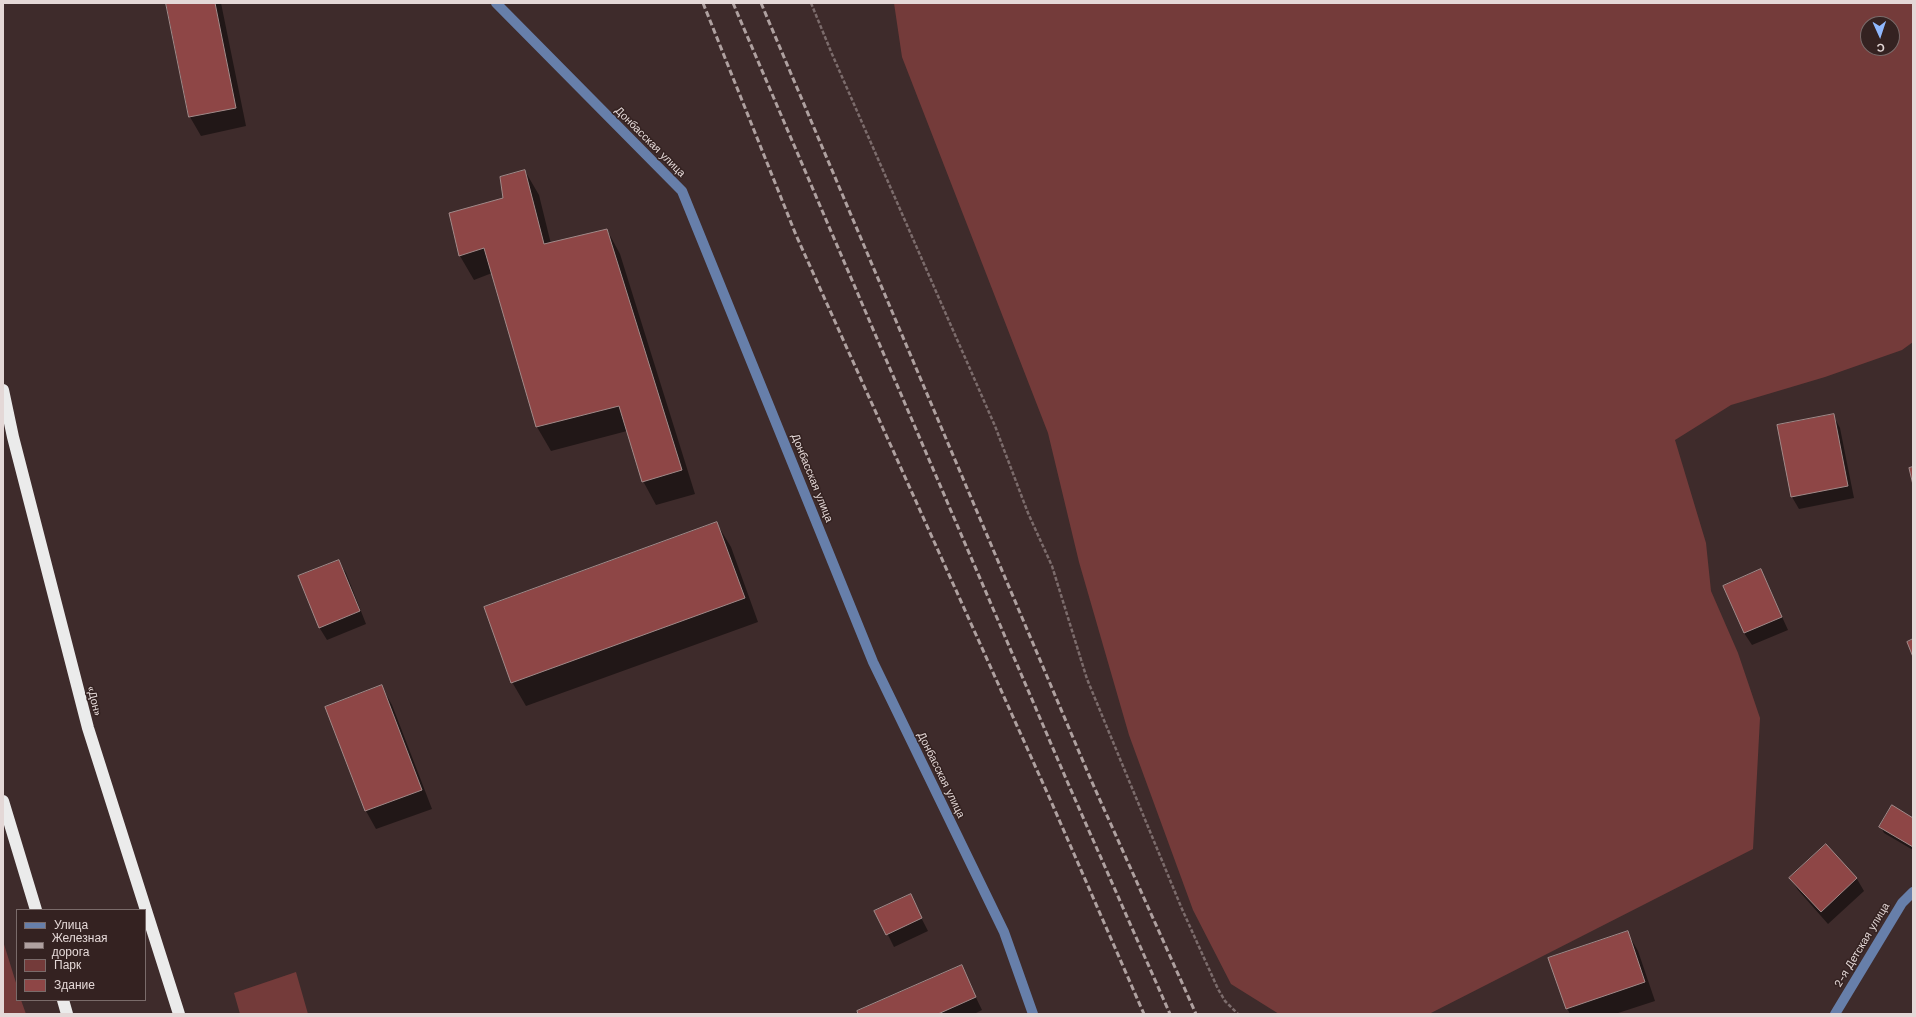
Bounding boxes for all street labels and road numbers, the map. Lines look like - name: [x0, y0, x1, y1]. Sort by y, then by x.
- street label: Донбасская улица: [612, 104, 688, 180]
- street label: Донбасская улица: [788, 432, 836, 524]
- street label: «Дон»: [84, 685, 104, 717]
- street label: Донбасская улица: [914, 730, 968, 820]
- street label: 2-я Детская улица: [1832, 900, 1892, 990]

